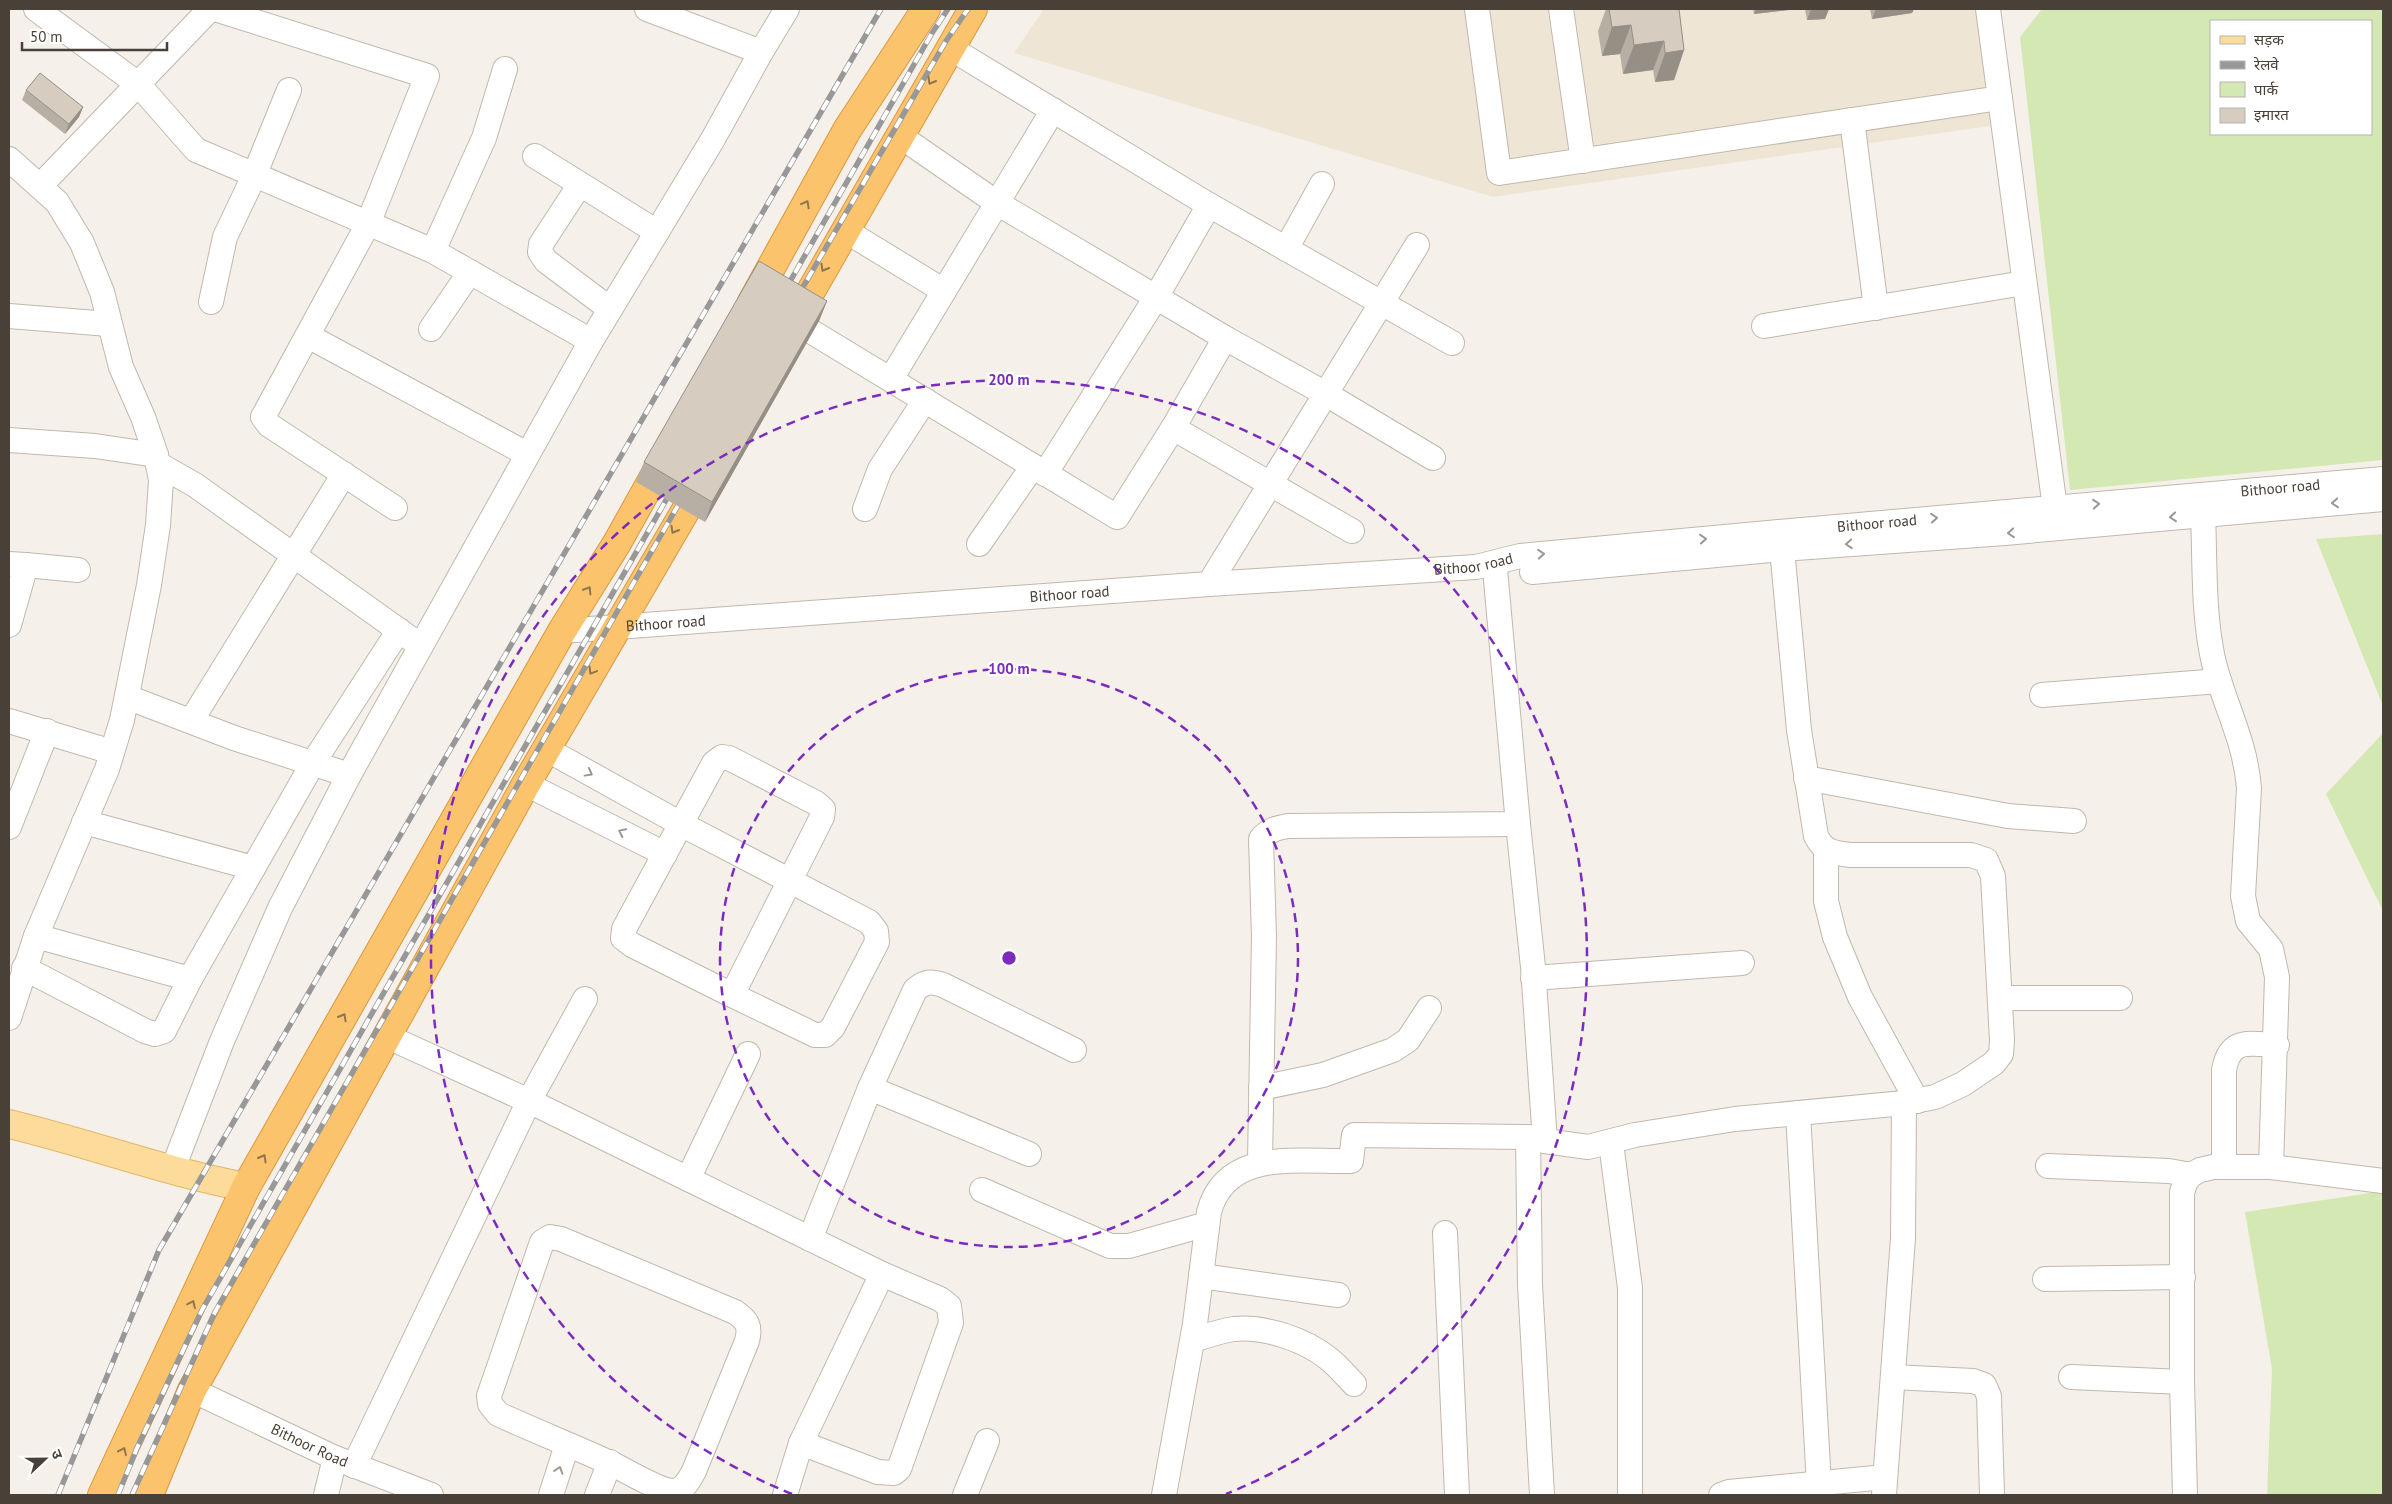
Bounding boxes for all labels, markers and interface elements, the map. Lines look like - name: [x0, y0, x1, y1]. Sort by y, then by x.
- scale bar: [22, 20, 168, 52]
- legend: [2210, 20, 2372, 135]
- text: 50 m: [30, 27, 63, 46]
- text: सड़क: [2254, 30, 2284, 49]
- text: रेलवे: [2253, 55, 2279, 74]
- one-way arrow: [928, 76, 938, 85]
- text: पार्क: [2254, 80, 2278, 99]
- text: इमारत: [2254, 105, 2289, 124]
- one-way arrow: [800, 201, 810, 210]
- one-way arrow: [821, 263, 831, 272]
- text: 200 m: [988, 370, 1030, 389]
- street label: Bithoor road: [2240, 475, 2321, 500]
- one-way arrow: [2330, 497, 2338, 508]
- one-way arrow: [2093, 499, 2101, 510]
- street label: Bithoor road: [1836, 510, 1918, 536]
- one-way arrow: [2169, 511, 2177, 522]
- one-way arrow: [1931, 513, 1939, 524]
- one-way arrow: [670, 525, 680, 534]
- one-way arrow: [2007, 527, 2015, 538]
- one-way arrow: [1699, 534, 1707, 545]
- one-way arrow: [1845, 538, 1853, 549]
- street label: Bithoor road: [1433, 548, 1515, 579]
- one-way arrow: [1537, 549, 1545, 560]
- street label: Bithoor road: [1029, 581, 1110, 606]
- one-way arrow: [582, 586, 592, 595]
- street label: Bithoor road: [625, 611, 706, 635]
- text: 100 m: [988, 659, 1030, 678]
- one-way arrow: [589, 666, 599, 675]
- one-way arrow: [584, 766, 593, 776]
- one-way arrow: [618, 828, 627, 838]
- centre of rings: [1000, 949, 1018, 967]
- one-way arrow: [337, 1013, 347, 1022]
- one-way arrow: [256, 1154, 266, 1163]
- one-way arrow: [186, 1300, 196, 1309]
- street label: Bithoor Road: [268, 1419, 351, 1471]
- north arrow: [20, 1434, 70, 1484]
- text: उ: [47, 1447, 67, 1462]
- one-way arrow: [117, 1447, 127, 1456]
- one-way arrow: [554, 1467, 564, 1475]

